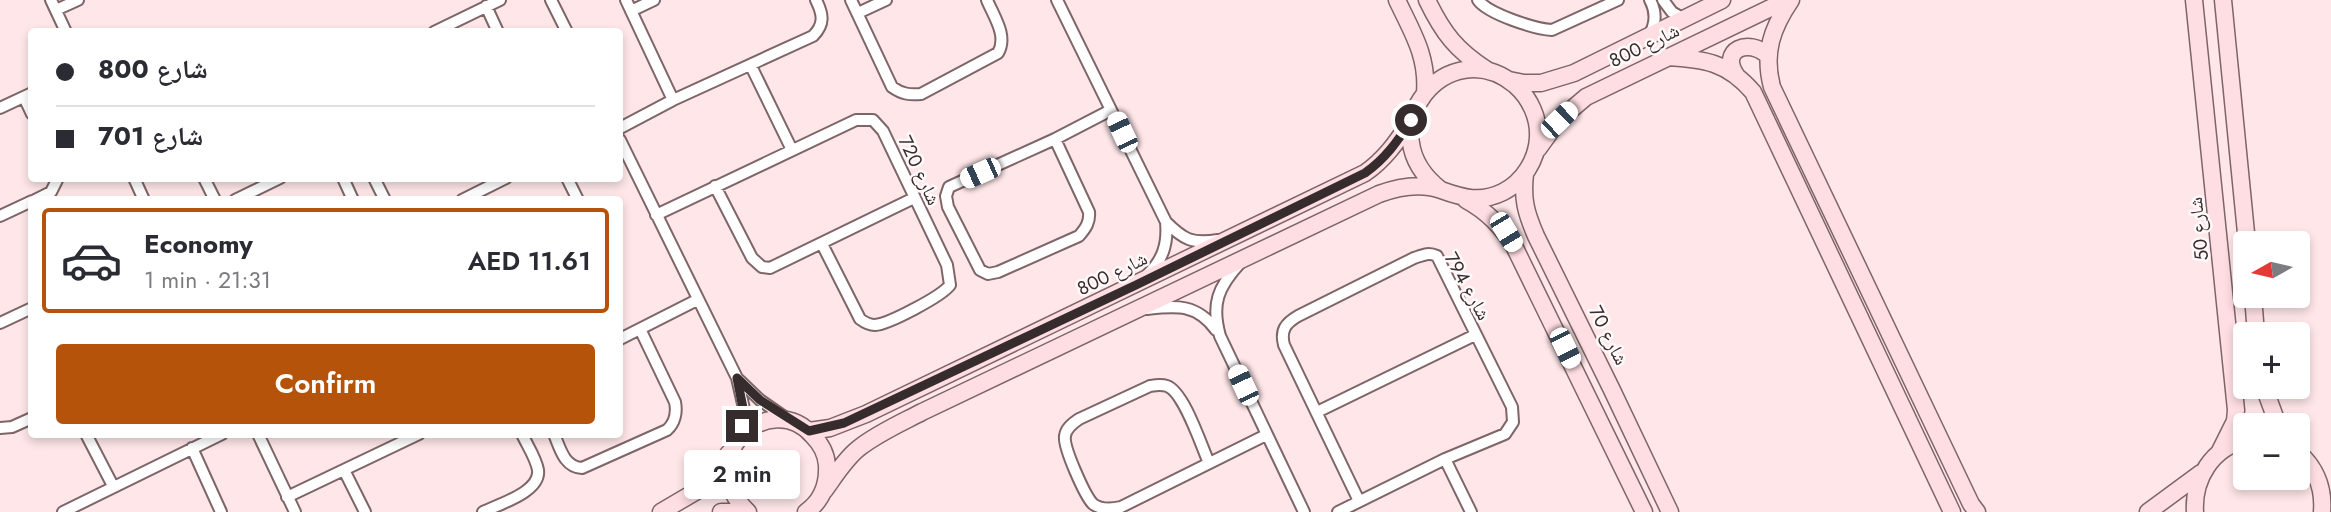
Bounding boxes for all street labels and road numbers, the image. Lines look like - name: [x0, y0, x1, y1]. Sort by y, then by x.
- street label: شارع 800: [1605, 17, 1684, 74]
- street label: شارع 720: [892, 131, 947, 209]
- street label: شارع 50: [2182, 196, 2215, 262]
- street label: شارع 800: [1073, 245, 1152, 302]
- street label: شارع 794: [1438, 247, 1497, 325]
- street label: شارع 70: [1582, 301, 1635, 370]

